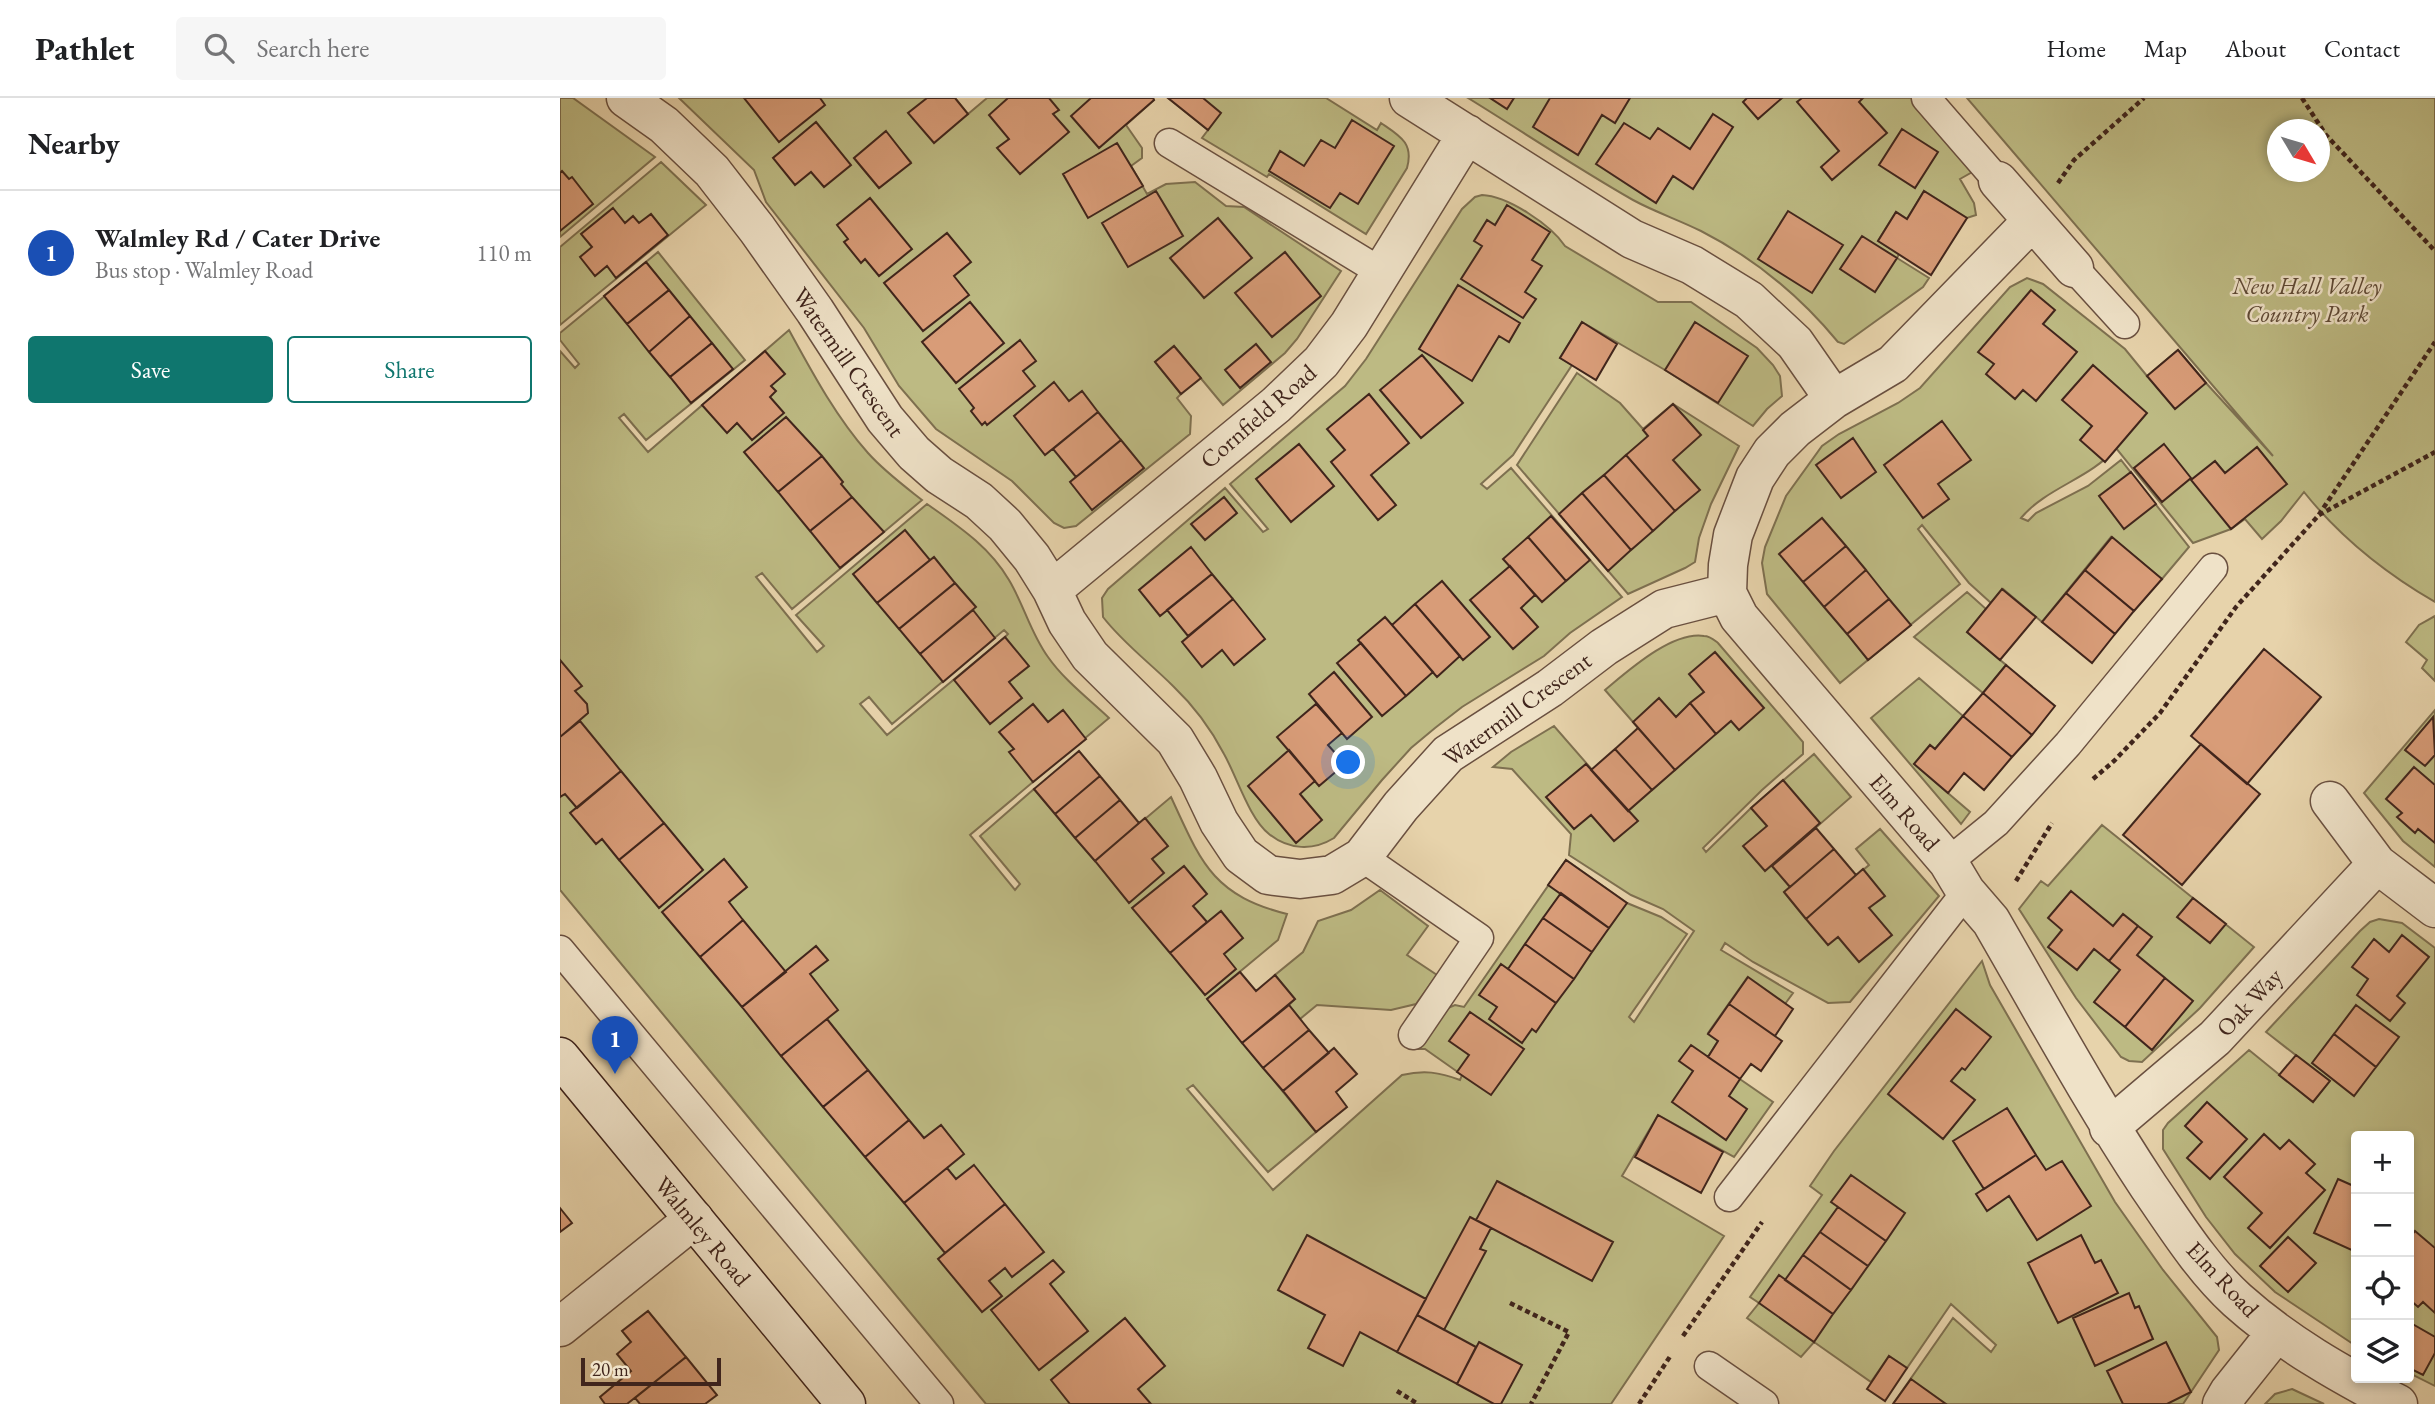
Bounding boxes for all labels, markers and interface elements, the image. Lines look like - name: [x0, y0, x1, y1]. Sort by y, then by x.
- search box: [176, 17, 666, 80]
- text: Pathlet: [35, 27, 134, 70]
- icon: search: [200, 29, 238, 67]
- text: Search here: [256, 31, 369, 65]
- text: Home: [2046, 33, 2106, 64]
- text: Map: [2144, 33, 2187, 64]
- text: About: [2225, 33, 2286, 64]
- text: Contact: [2324, 33, 2400, 64]
- north arrow: [2267, 119, 2330, 182]
- text: Nearby: [28, 124, 120, 163]
- text: Walmley Rd / Cater Drive: [95, 221, 380, 255]
- text: 1: [45, 238, 57, 268]
- text: 110 m: [476, 238, 532, 268]
- text: Bus stop · Walmley Road: [95, 255, 313, 285]
- park label: New Hall Valley Country Park: [2231, 270, 2382, 329]
- street label: Watermill Crescent: [786, 281, 912, 443]
- button: Save: [28, 336, 273, 403]
- button: Share: [287, 336, 532, 403]
- street label: Cornfield Road: [1193, 356, 1323, 475]
- street label: Watermill Crescent: [1437, 644, 1598, 773]
- your location: [1331, 745, 1365, 779]
- street label: Elm Road: [1863, 767, 1948, 858]
- street label: Oak Way: [2209, 961, 2289, 1043]
- pin: 1: [592, 1016, 638, 1074]
- map controls: [2351, 1131, 2414, 1383]
- button: +: [2351, 1131, 2414, 1194]
- street label: Walmley Road: [648, 1170, 759, 1293]
- button: −: [2351, 1194, 2414, 1257]
- street label: Elm Road: [2180, 1234, 2267, 1324]
- button: locate: [2351, 1257, 2414, 1320]
- button: layers: [2351, 1320, 2414, 1383]
- scale bar: [581, 1355, 721, 1387]
- text: 20 m: [592, 1357, 629, 1382]

